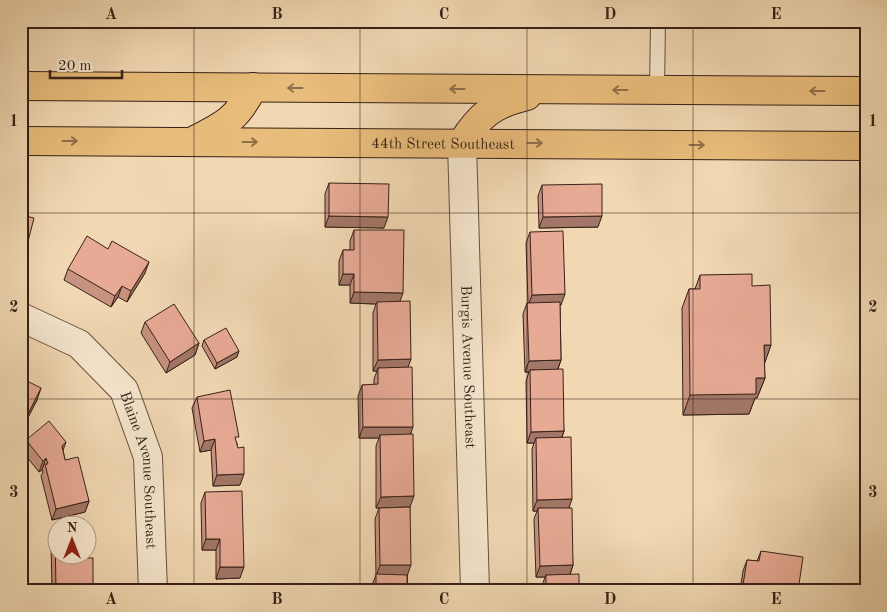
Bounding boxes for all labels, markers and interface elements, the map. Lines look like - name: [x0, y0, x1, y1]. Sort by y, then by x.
- text: A: [105, 7, 117, 23]
- text: B: [271, 7, 283, 23]
- text: C: [439, 7, 449, 23]
- text: D: [604, 7, 616, 23]
- text: E: [770, 7, 782, 23]
- scale bar: [50, 48, 122, 80]
- text: 20 m: [58, 59, 92, 74]
- one-way arrow: [287, 83, 303, 93]
- one-way arrow: [449, 84, 466, 94]
- one-way arrow: [612, 85, 628, 95]
- one-way arrow: [809, 86, 826, 96]
- text: 1: [9, 114, 19, 130]
- text: 1: [868, 114, 878, 130]
- one-way arrow: [62, 136, 78, 146]
- one-way arrow: [242, 137, 258, 147]
- street label: 44th Street Southeast: [371, 137, 515, 153]
- one-way arrow: [527, 139, 543, 148]
- one-way arrow: [689, 140, 705, 149]
- street label: Burgis Avenue Southeast: [457, 285, 477, 449]
- text: 2: [9, 300, 19, 316]
- text: 2: [868, 300, 878, 316]
- street label: Blaine Avenue Southeast: [116, 390, 157, 549]
- text: 3: [9, 485, 19, 501]
- text: 3: [868, 485, 878, 501]
- north arrow: [48, 514, 98, 564]
- text: N: [67, 521, 78, 535]
- text: A: [105, 592, 117, 608]
- text: B: [271, 592, 283, 608]
- text: C: [439, 592, 449, 608]
- text: D: [604, 592, 616, 608]
- text: E: [770, 592, 782, 608]

